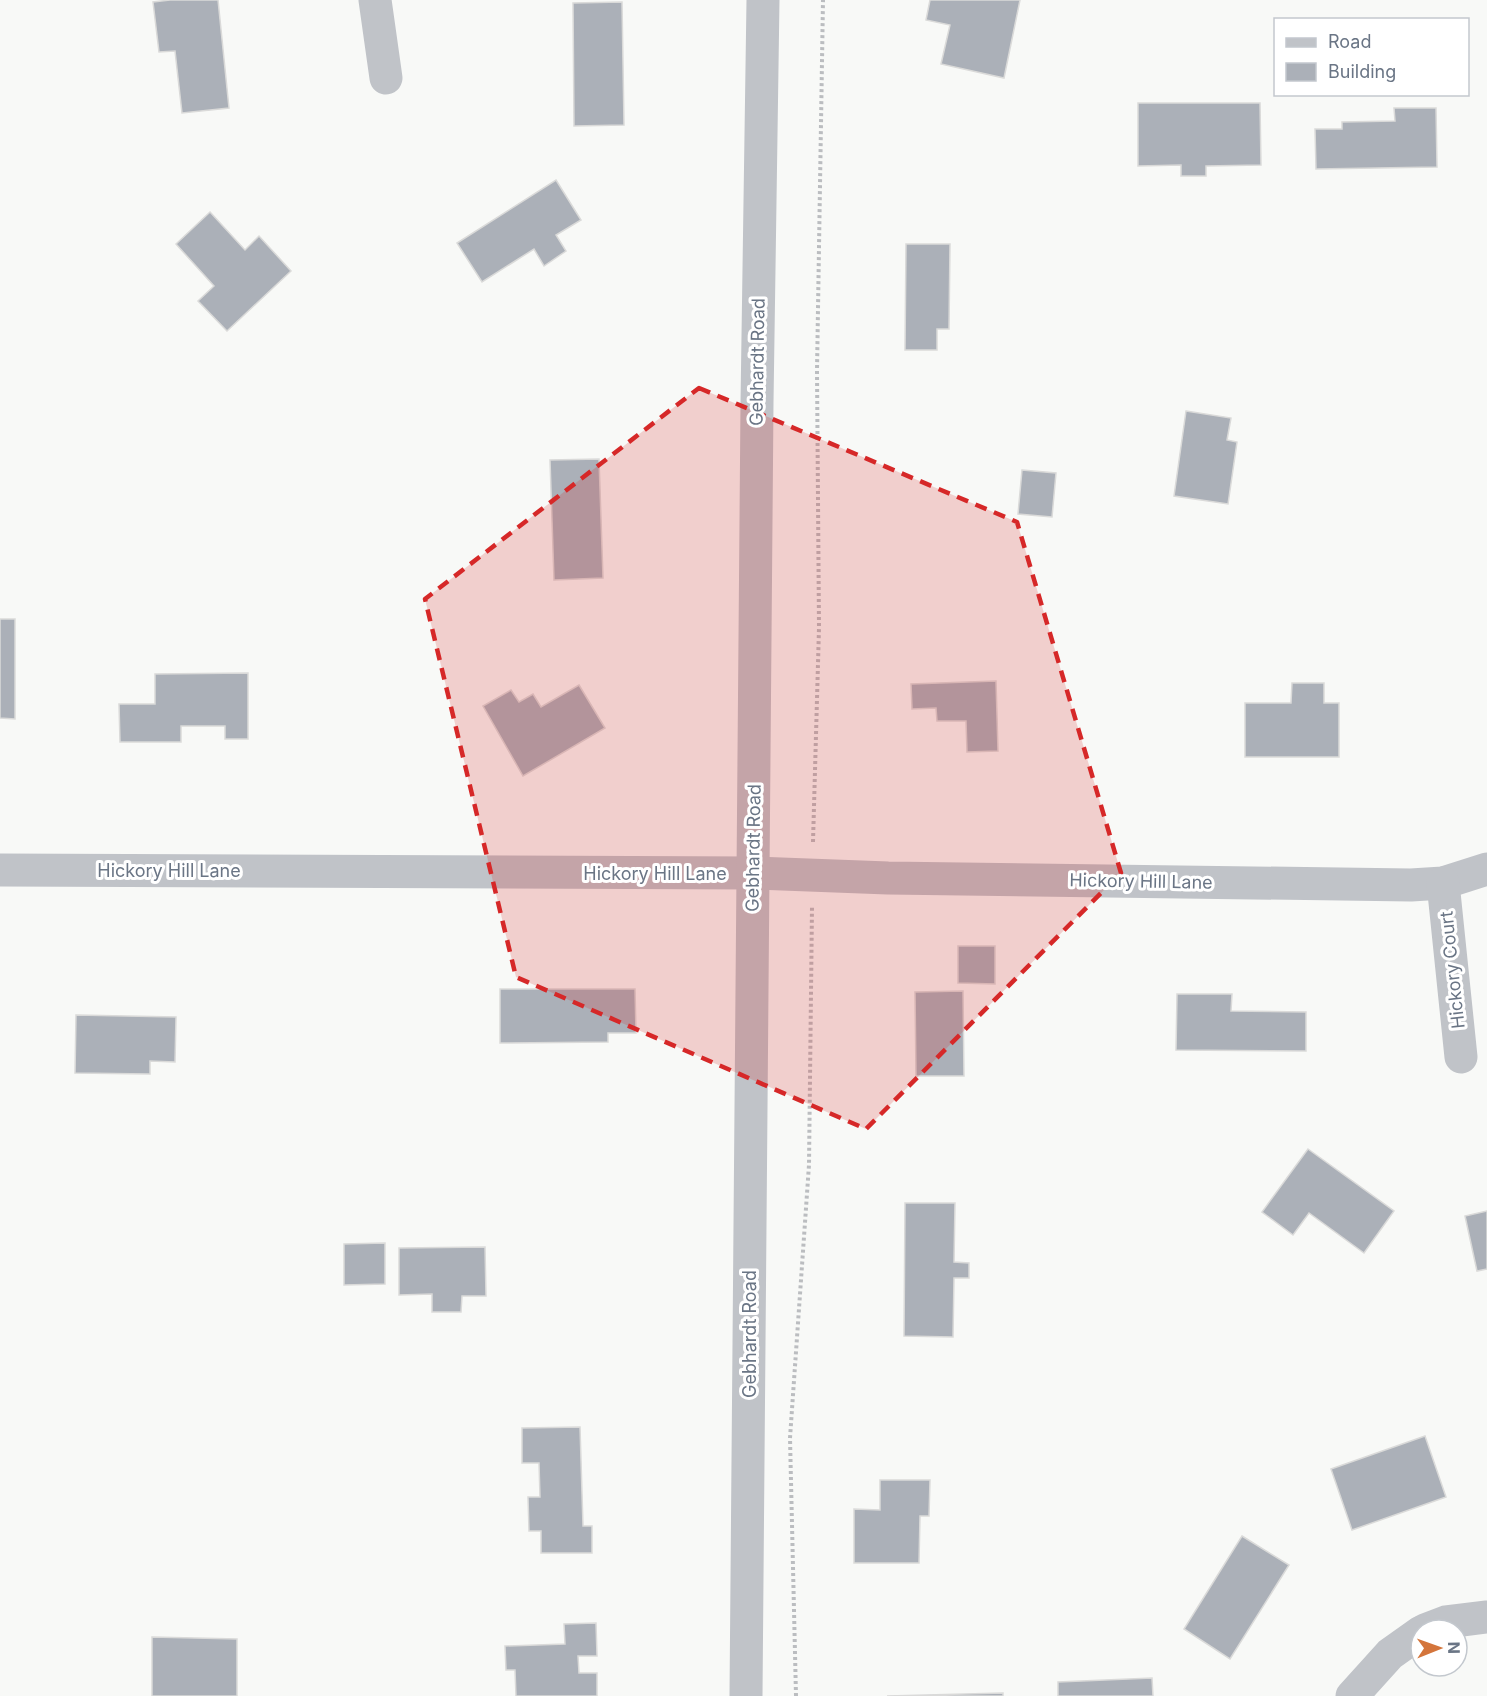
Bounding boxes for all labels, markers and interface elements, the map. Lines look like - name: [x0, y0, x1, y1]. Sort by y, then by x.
- legend: [1274, 18, 1469, 96]
- text: Road: [1328, 31, 1371, 52]
- text: Building: [1328, 61, 1396, 82]
- street label: Gebhardt Road: [745, 298, 769, 426]
- street label: Gebhardt Road: [741, 784, 765, 912]
- street label: Hickory Hill Lane: [97, 860, 241, 881]
- street label: Hickory Hill Lane: [583, 863, 727, 884]
- street label: Hickory Hill Lane: [1069, 869, 1213, 893]
- street label: Hickory Court: [1435, 910, 1469, 1030]
- street label: Gebhardt Road: [739, 1270, 760, 1398]
- north arrow: [1409, 1618, 1469, 1678]
- text: N: [1444, 1641, 1464, 1654]

